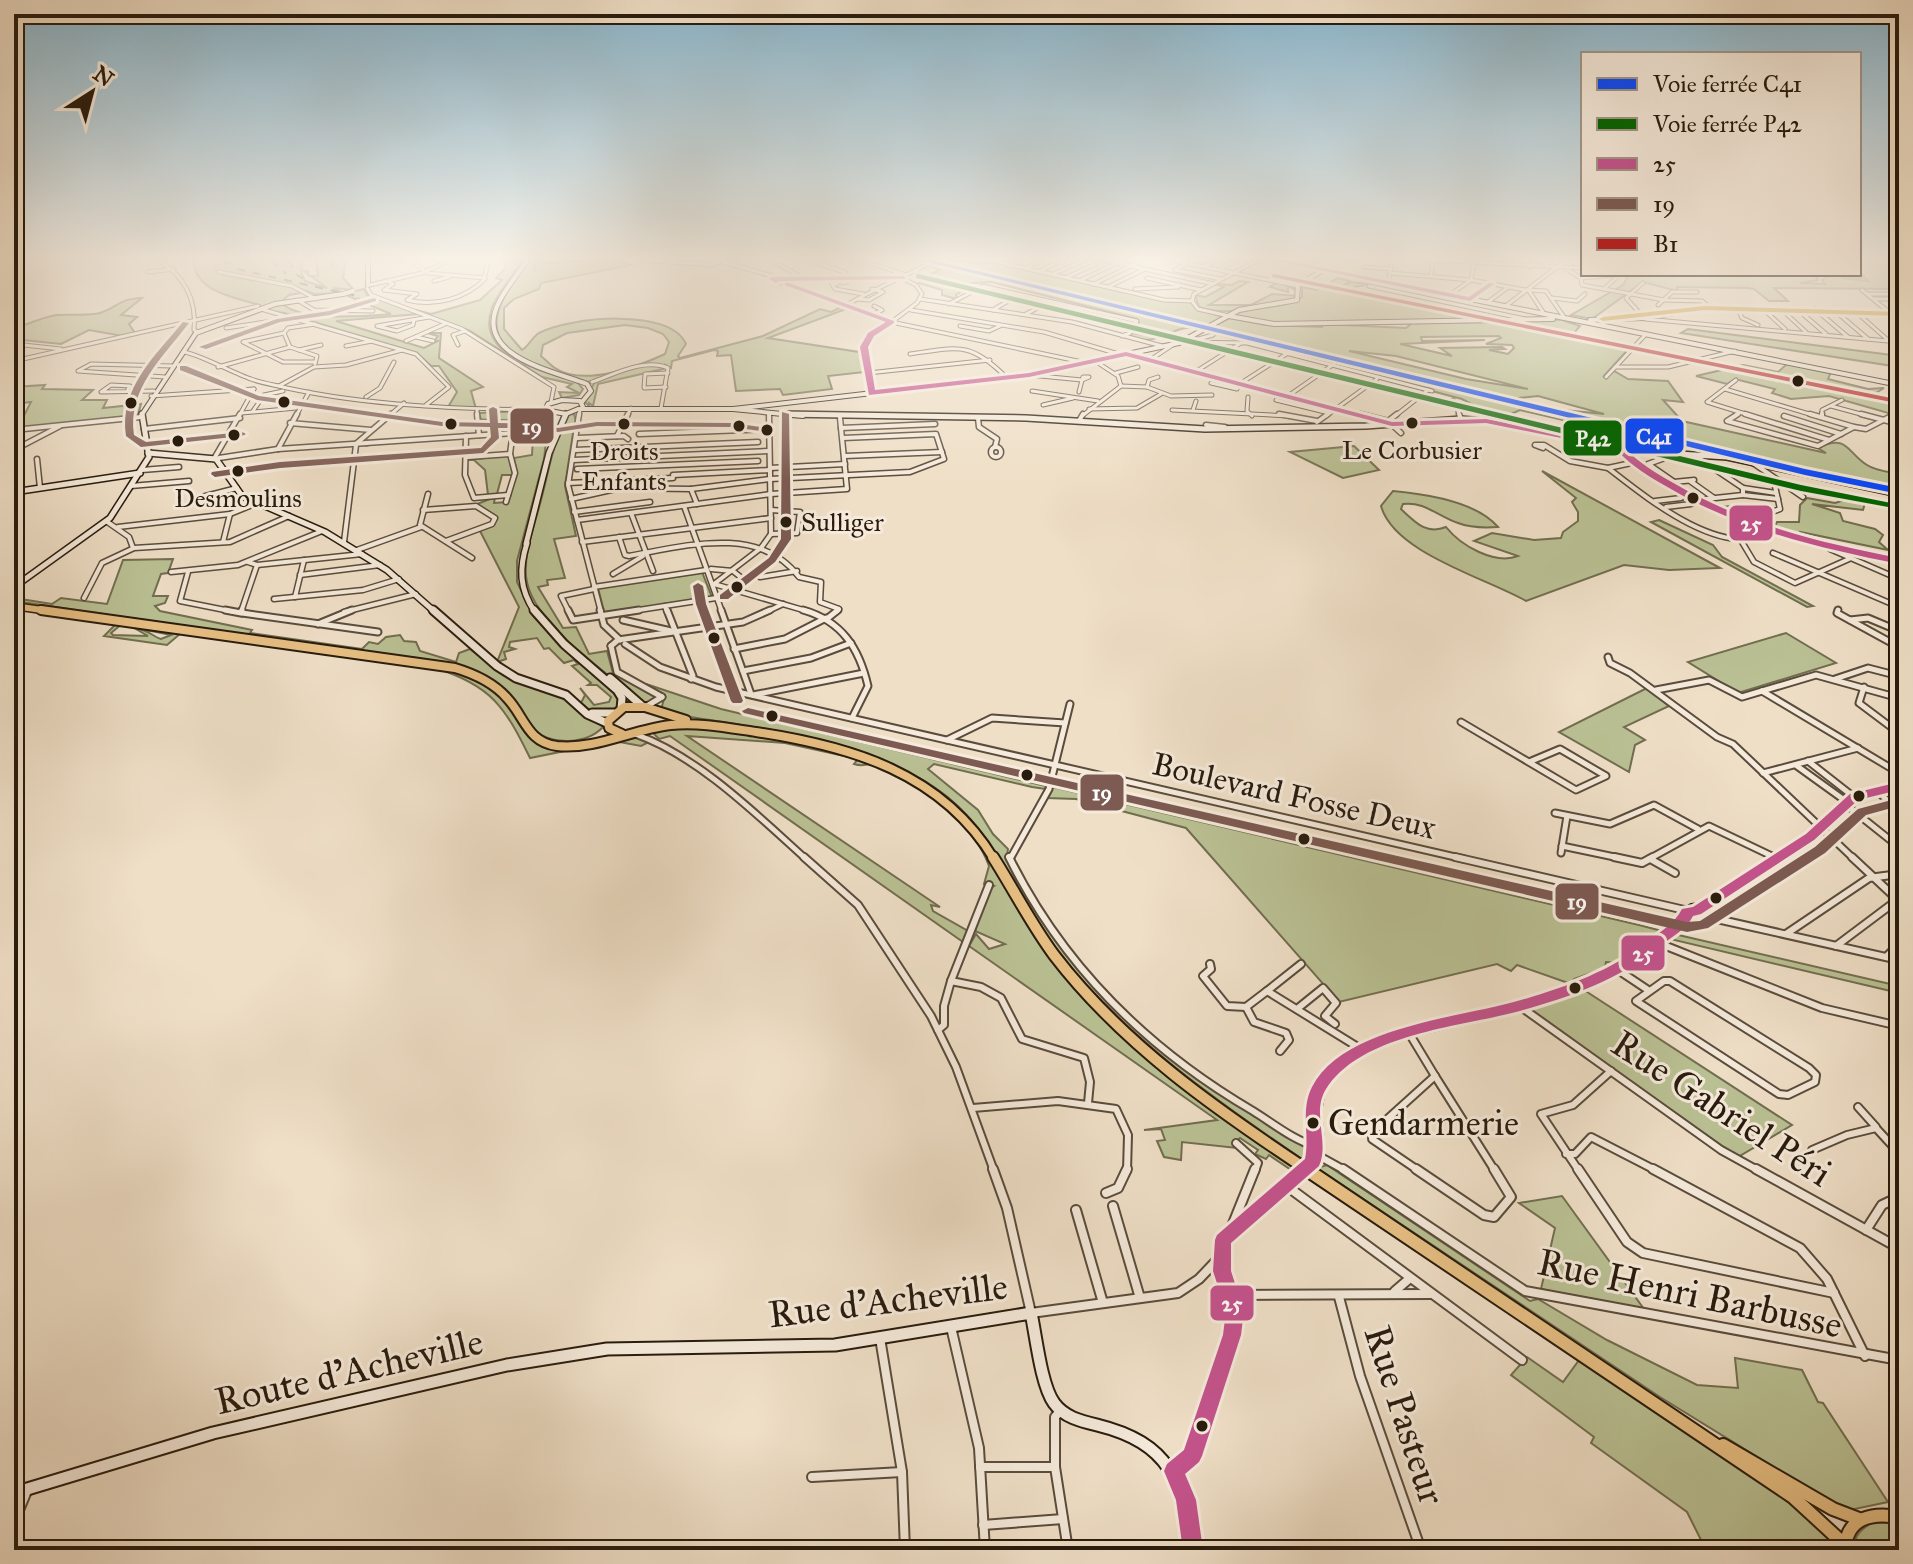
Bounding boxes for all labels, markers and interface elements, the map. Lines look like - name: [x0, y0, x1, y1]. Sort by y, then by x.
- north arrow: [52, 52, 132, 132]
- legend: [1581, 52, 1861, 276]
- text: N: [88, 60, 119, 93]
- text: Voie ferrée C41: [1652, 69, 1802, 99]
- text: Voie ferrée P42: [1652, 109, 1802, 139]
- text: 25: [1653, 149, 1676, 179]
- text: 19: [1653, 189, 1675, 219]
- text: B1: [1653, 229, 1678, 259]
- unlabelled marker: [1790, 373, 1806, 389]
- unlabelled marker: [276, 394, 292, 410]
- unlabelled marker: [123, 395, 139, 411]
- line badge: 19: [509, 407, 555, 445]
- text: 19: [522, 413, 542, 440]
- marker: Le Corbusier: [1404, 415, 1420, 431]
- unlabelled marker: [443, 416, 459, 432]
- marker: Droits Enfants: [616, 416, 632, 432]
- line badge: C41: [1624, 417, 1685, 455]
- unlabelled marker: [731, 418, 747, 434]
- line badge: P42: [1562, 419, 1623, 457]
- unlabelled marker: [759, 422, 775, 438]
- text: C41: [1636, 423, 1672, 450]
- text: P42: [1575, 425, 1612, 452]
- unlabelled marker: [226, 427, 242, 443]
- unlabelled marker: [170, 433, 186, 449]
- place label: Le Corbusier: [1342, 434, 1482, 466]
- place label: Droits Enfants: [581, 435, 667, 497]
- marker: Desmoulins: [230, 463, 246, 479]
- place label: Desmoulins: [174, 482, 302, 514]
- unlabelled marker: [1685, 490, 1701, 506]
- line badge: 25: [1728, 504, 1774, 542]
- place label: Sulliger: [801, 506, 884, 538]
- text: 25: [1741, 510, 1762, 537]
- marker: Sulliger: [778, 514, 794, 530]
- unlabelled marker: [729, 579, 745, 595]
- unlabelled marker: [706, 630, 722, 646]
- unlabelled marker: [764, 708, 780, 724]
- street label: Boulevard Fosse Deux: [1148, 744, 1440, 848]
- unlabelled marker: [1019, 767, 1035, 783]
- line badge: 19: [1079, 773, 1125, 812]
- text: 19: [1092, 779, 1112, 806]
- unlabelled marker: [1851, 788, 1867, 804]
- unlabelled marker: [1296, 831, 1312, 847]
- line badge: 19: [1554, 882, 1600, 921]
- text: 19: [1567, 888, 1587, 915]
- unlabelled marker: [1708, 890, 1724, 906]
- line badge: 25: [1620, 934, 1666, 972]
- text: 25: [1633, 940, 1654, 967]
- unlabelled marker: [1567, 980, 1583, 996]
- street label: Rue Gabriel Péri: [1603, 1020, 1841, 1196]
- place label: Gendarmerie: [1328, 1101, 1519, 1145]
- marker: Gendarmerie: [1305, 1115, 1321, 1131]
- street label: Rue Henri Barbusse: [1534, 1238, 1846, 1348]
- street label: Rue d'Acheville: [766, 1262, 1010, 1338]
- line badge: 25: [1209, 1284, 1255, 1322]
- text: 25: [1222, 1290, 1243, 1317]
- street label: Route d'Acheville: [210, 1318, 488, 1424]
- street label: Rue Pasteur: [1354, 1320, 1456, 1511]
- unlabelled marker: [1194, 1418, 1210, 1434]

